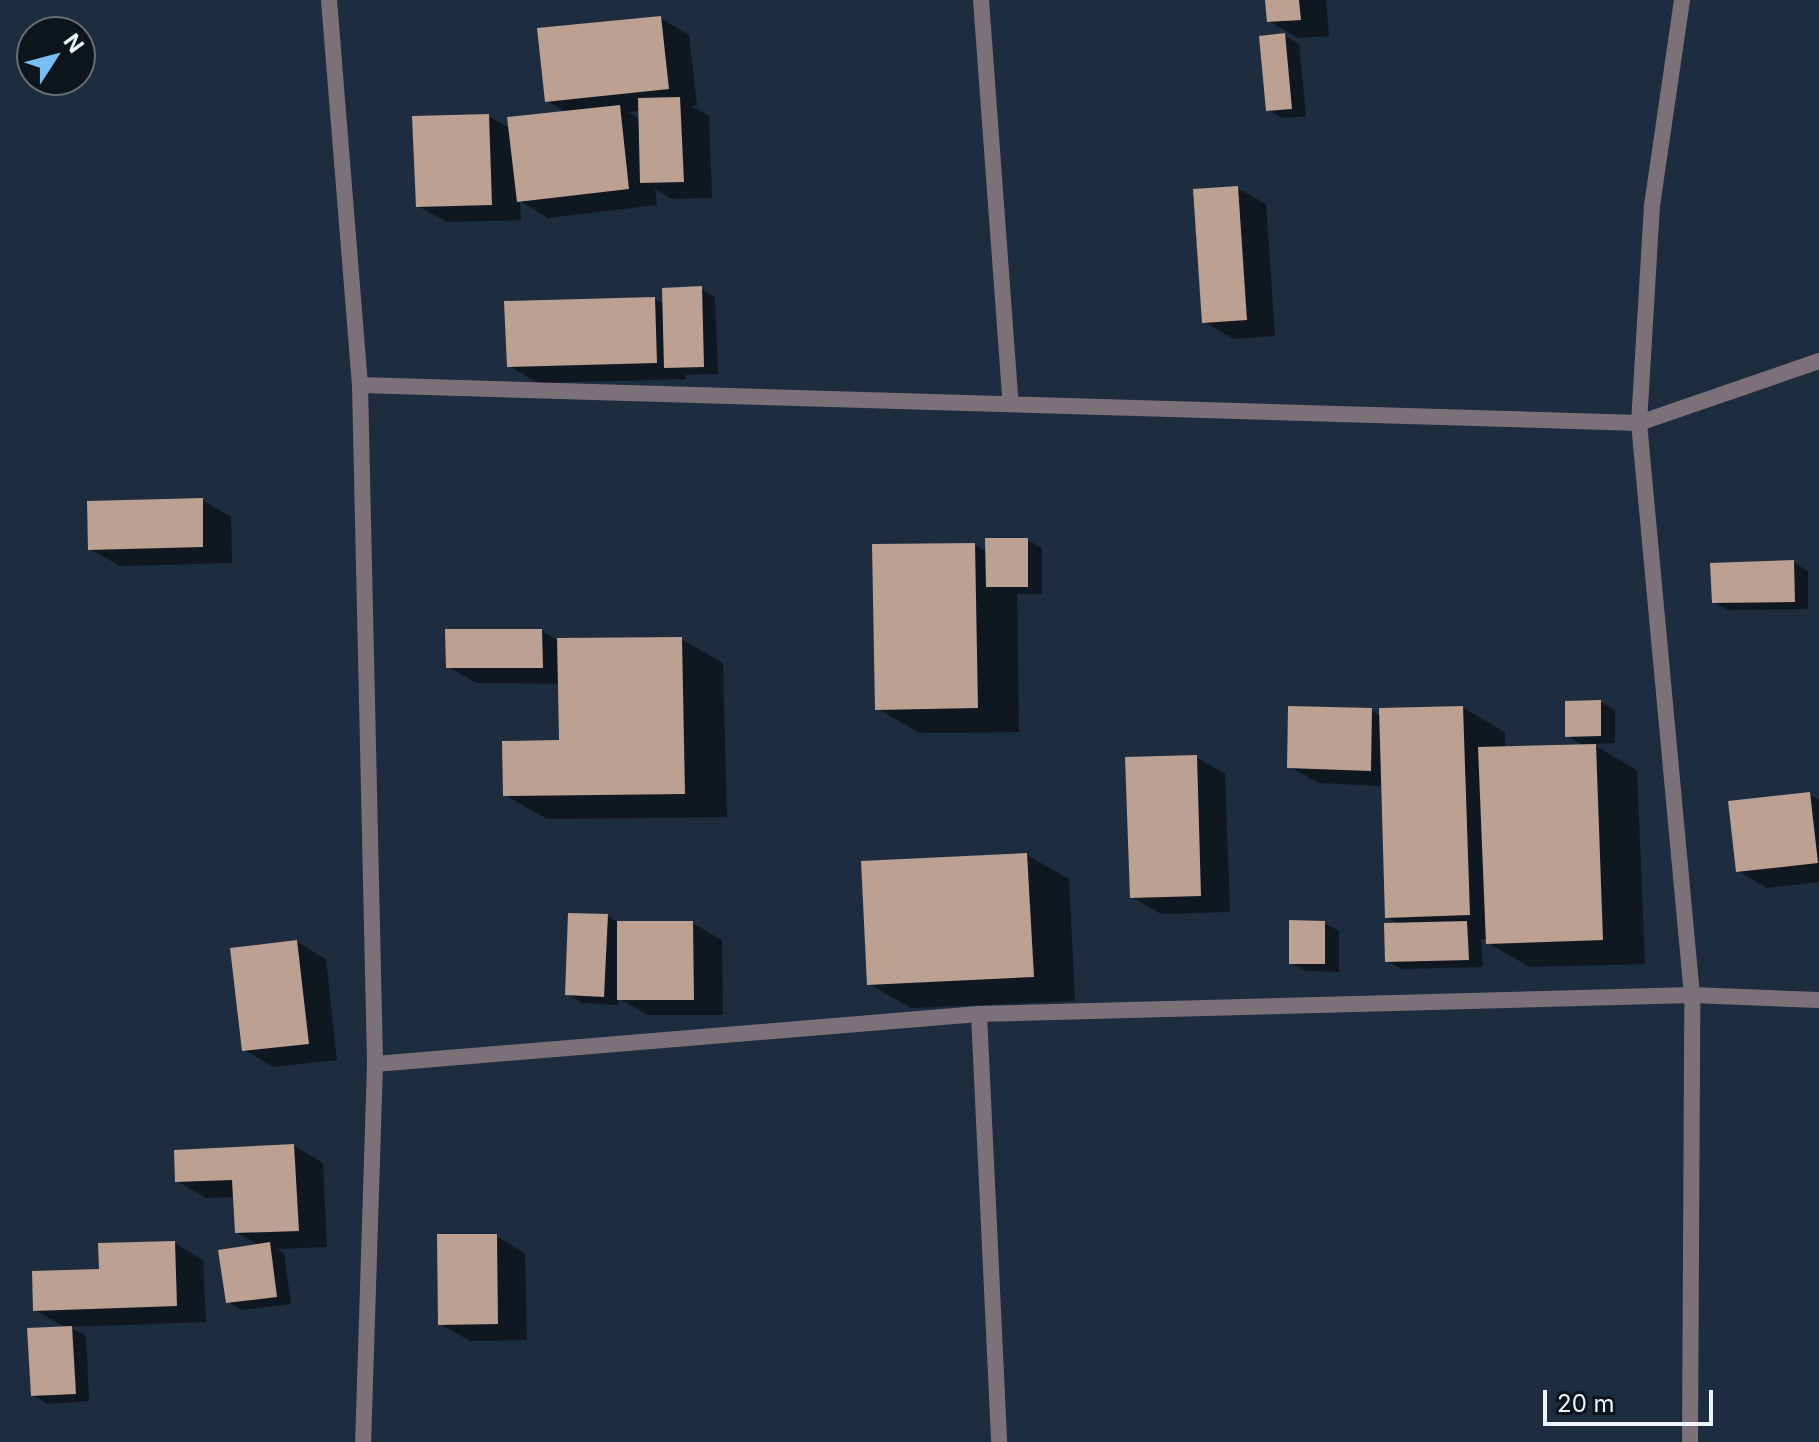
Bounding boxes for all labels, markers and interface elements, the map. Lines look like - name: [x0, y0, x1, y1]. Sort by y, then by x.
- north arrow: [16, 16, 96, 96]
- text: N: [58, 29, 89, 57]
- scale bar: [1547, 1374, 1717, 1424]
- text: 20 m: [1557, 1389, 1615, 1418]

